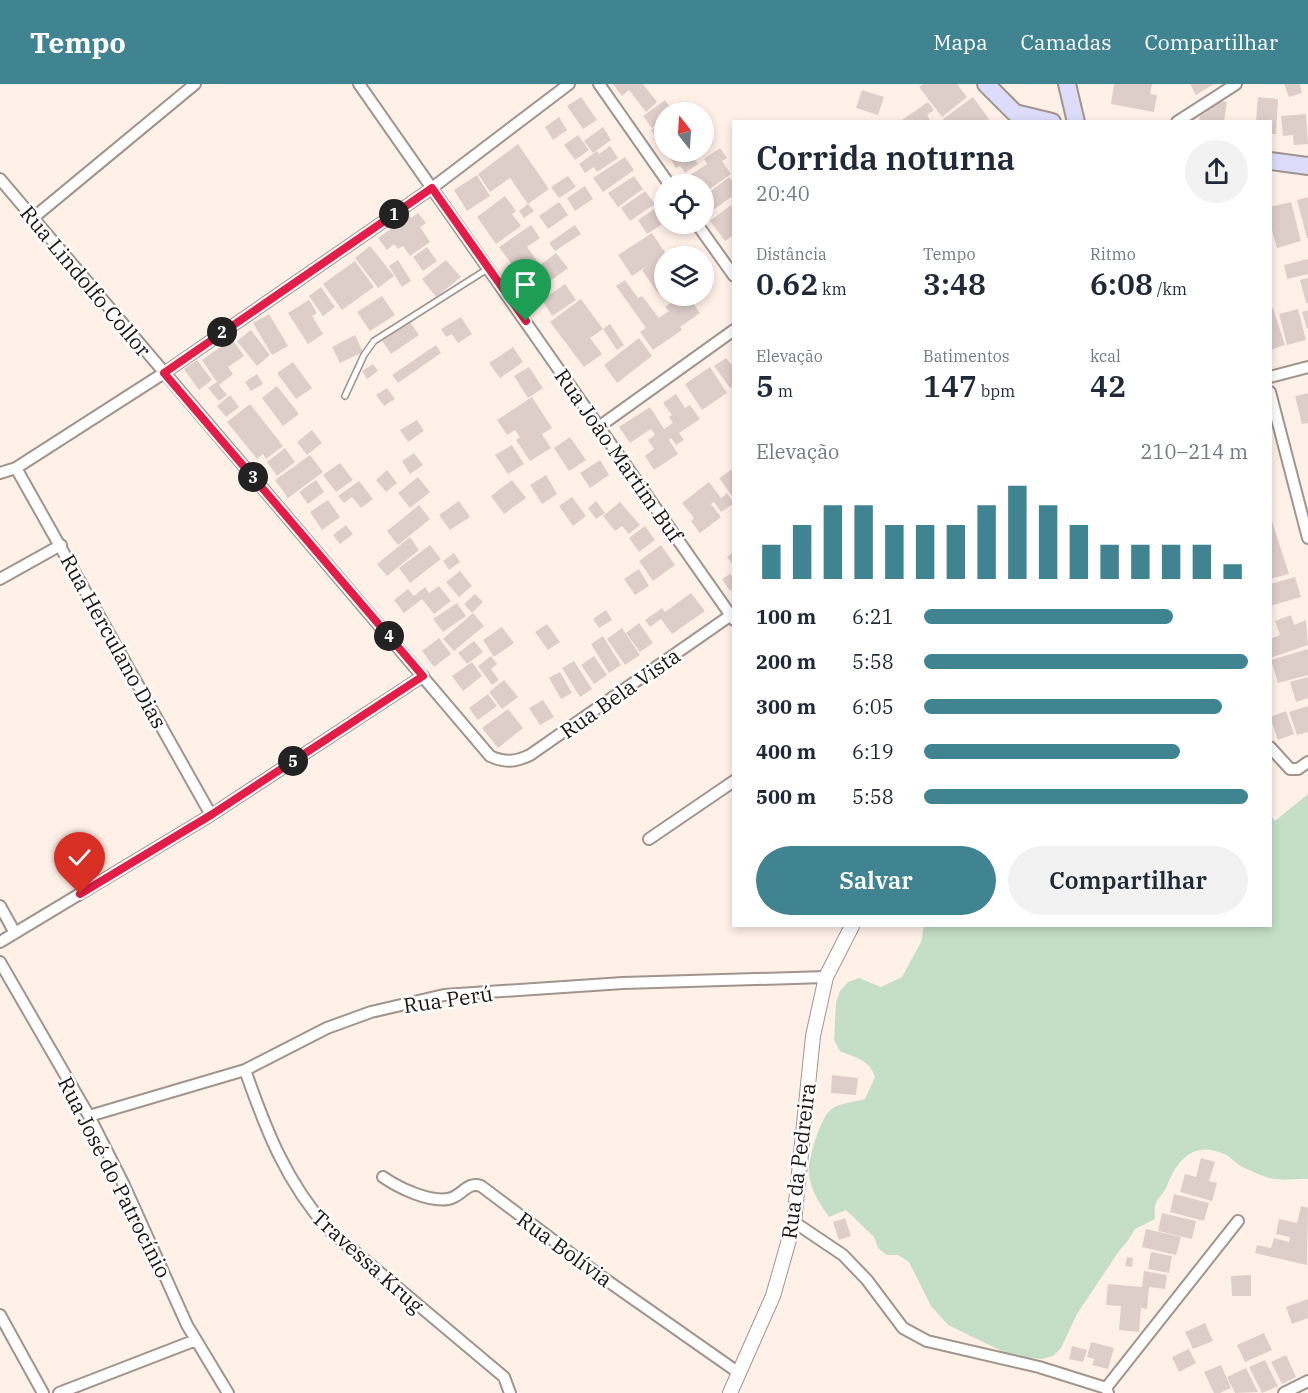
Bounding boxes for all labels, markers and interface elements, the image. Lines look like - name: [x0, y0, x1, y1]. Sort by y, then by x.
- text: Tempo: [30, 24, 126, 61]
- text: Mapa: [933, 28, 988, 56]
- text: Camadas: [1021, 28, 1111, 56]
- text: Compartilhar: [1144, 28, 1278, 56]
- north arrow: [654, 102, 714, 162]
- map controls: [654, 102, 714, 306]
- text: Corrida noturna: [756, 136, 1015, 179]
- button: share: [1185, 140, 1248, 203]
- button: locate: [654, 174, 714, 234]
- text: 20:40: [756, 180, 810, 207]
- street label: Rua Lindolfo Collor: [14, 199, 158, 363]
- pin: 1: [379, 199, 409, 229]
- text: 1: [389, 204, 399, 224]
- text: Distância: [756, 244, 827, 264]
- text: Tempo: [923, 244, 976, 264]
- text: Ritmo: [1090, 244, 1136, 264]
- button: layers: [654, 246, 714, 306]
- pin: [500, 259, 551, 321]
- text: 0.62: [756, 264, 818, 303]
- text: 3:48: [923, 264, 986, 303]
- text: 6:08: [1090, 264, 1153, 303]
- icon: arrive: [509, 268, 542, 301]
- text: km: [818, 279, 847, 299]
- text: /km: [1153, 279, 1187, 299]
- pin: 2: [207, 317, 237, 347]
- text: 2: [217, 322, 227, 342]
- text: Elevação: [756, 346, 823, 366]
- text: Batimentos: [923, 346, 1010, 366]
- text: kcal: [1090, 346, 1121, 366]
- street label: Rua João Martim Buf: [549, 363, 690, 549]
- text: 5: [756, 366, 774, 405]
- text: 147: [923, 366, 977, 405]
- text: 42: [1090, 366, 1126, 405]
- text: m: [774, 381, 793, 401]
- text: bpm: [977, 381, 1015, 401]
- text: Elevação: [756, 438, 839, 465]
- text: 210–214 m: [1141, 438, 1248, 465]
- pin: 3: [238, 462, 268, 492]
- text: 3: [248, 467, 258, 487]
- street label: Rua Herculano Dias: [54, 549, 174, 733]
- text: 100 m: [756, 603, 816, 630]
- text: 6:21: [852, 603, 894, 630]
- pin: 4: [374, 621, 404, 651]
- text: 4: [384, 626, 394, 646]
- street label: Rua Bela Vista: [554, 641, 686, 745]
- text: 200 m: [756, 648, 816, 675]
- text: 5:58: [852, 648, 894, 675]
- text: 300 m: [756, 693, 816, 720]
- text: 6:05: [852, 693, 894, 720]
- text: 400 m: [756, 738, 816, 765]
- text: 6:19: [852, 738, 894, 765]
- pin: 5: [278, 746, 308, 776]
- text: 5: [288, 751, 298, 771]
- text: 500 m: [756, 783, 816, 810]
- text: 5:58: [852, 783, 894, 810]
- pin: [54, 832, 105, 894]
- icon: check: [63, 841, 96, 874]
- button: Salvar: [756, 846, 996, 915]
- button: Compartilhar: [1008, 846, 1248, 915]
- street label: Rua Perú: [401, 979, 495, 1019]
- street label: Rua José do Patrocínio: [52, 1071, 178, 1283]
- street label: Rua da Pedreira: [775, 1081, 821, 1241]
- street label: Travessa Krug: [306, 1203, 430, 1319]
- street label: Rua Bolívia: [512, 1205, 618, 1293]

